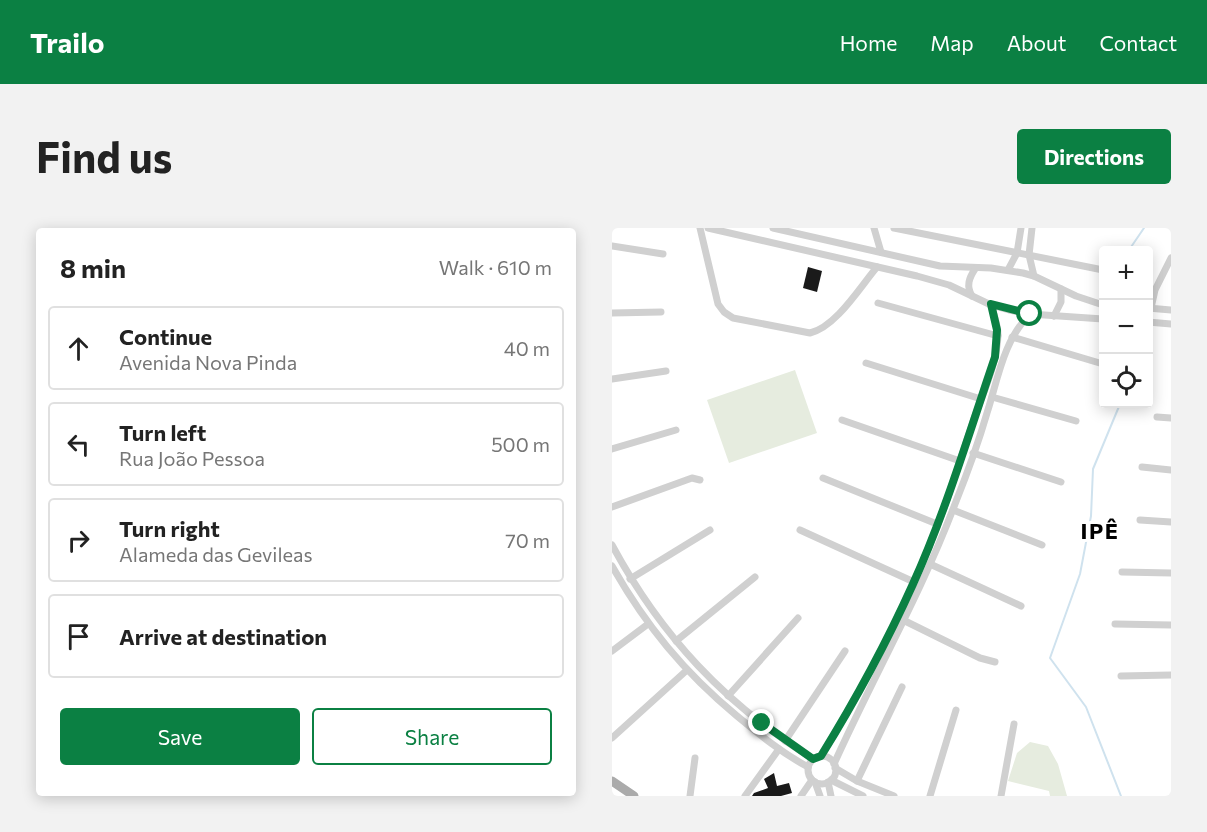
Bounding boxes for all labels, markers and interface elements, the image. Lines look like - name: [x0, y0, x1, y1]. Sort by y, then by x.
- text: Trailo: [30, 25, 105, 59]
- text: Home: [840, 30, 897, 55]
- text: Map: [930, 30, 974, 55]
- text: About: [1007, 30, 1066, 55]
- text: Contact: [1099, 30, 1177, 55]
- button: Directions: [1017, 129, 1171, 184]
- text: Find us: [36, 130, 172, 182]
- map controls: [1099, 246, 1153, 408]
- button: +: [1099, 246, 1153, 300]
- text: 8 min: [60, 252, 126, 283]
- text: Walk · 610 m: [439, 255, 552, 279]
- route start: [1016, 300, 1042, 326]
- button: −: [1099, 300, 1153, 354]
- text: Continue: [119, 323, 212, 350]
- icon: ahead: [62, 332, 95, 365]
- text: 40 m: [504, 336, 550, 360]
- text: Avenida Nova Pinda: [119, 350, 297, 374]
- button: locate: [1099, 354, 1153, 408]
- text: Turn left: [119, 419, 206, 446]
- icon: left: [62, 428, 95, 461]
- text: 500 m: [491, 432, 550, 456]
- text: Rua João Pessoa: [119, 446, 265, 470]
- text: Turn right: [119, 515, 220, 542]
- district label: IPÊ: [1081, 517, 1119, 544]
- icon: right: [62, 524, 95, 557]
- text: 70 m: [505, 528, 550, 552]
- text: Alameda das Gevileas: [119, 542, 313, 566]
- icon: arrive: [62, 620, 95, 653]
- text: Arrive at destination: [119, 623, 327, 650]
- button: Save: [60, 708, 300, 765]
- button: Share: [312, 708, 552, 765]
- route end: [748, 709, 774, 735]

